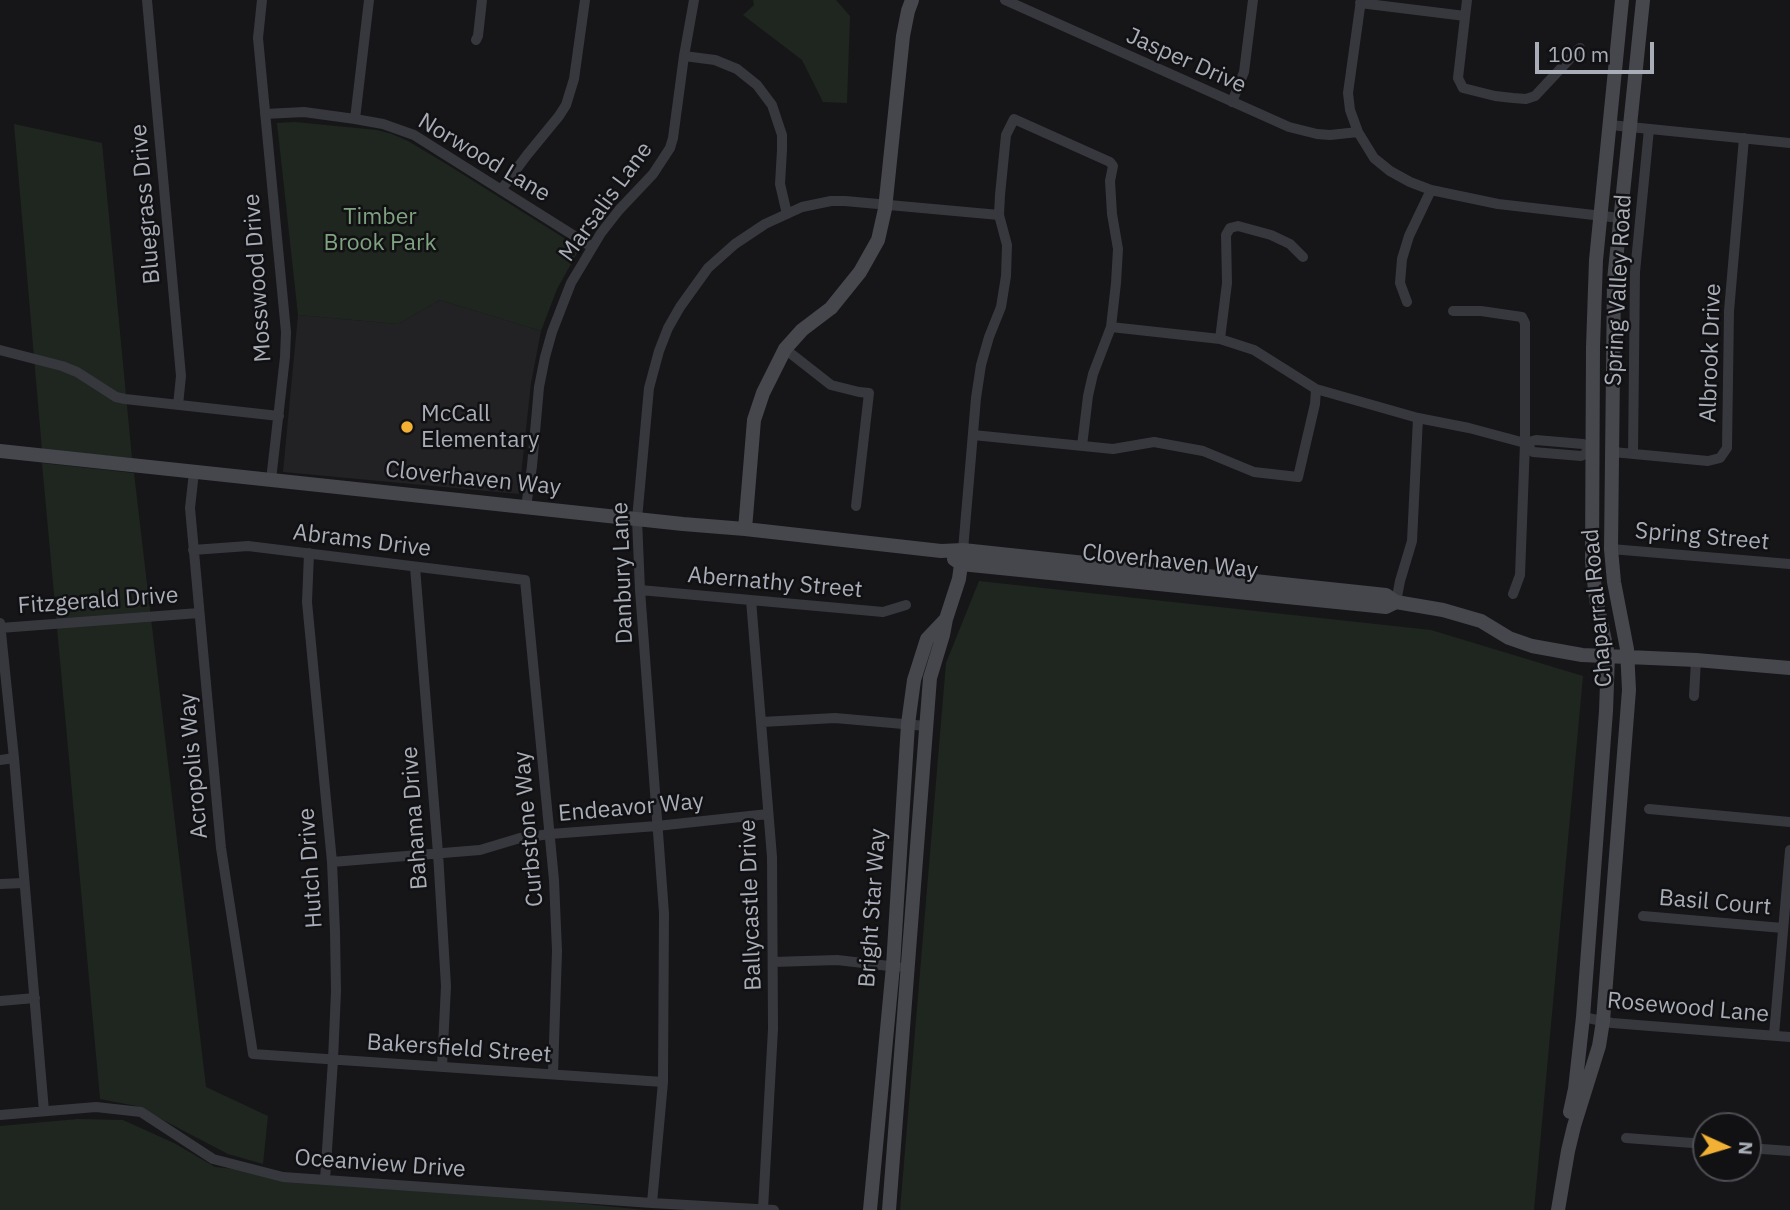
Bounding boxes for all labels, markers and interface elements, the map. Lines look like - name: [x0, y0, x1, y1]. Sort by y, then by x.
- street label: Jasper Drive: [1122, 22, 1250, 100]
- scale bar: [1538, 28, 1657, 72]
- text: 100 m: [1548, 40, 1609, 68]
- street label: Norwood Lane: [413, 108, 555, 208]
- street label: Bluegrass Drive: [125, 123, 167, 285]
- street label: Marsalis Lane: [553, 137, 659, 267]
- street label: Mosswood Drive: [238, 193, 278, 363]
- street label: Spring Valley Road: [1600, 193, 1638, 387]
- park label: Timber Brook Park: [323, 203, 437, 257]
- street label: Albrook Drive: [1695, 283, 1727, 423]
- place label: McCall Elementary: [421, 400, 540, 454]
- marker: McCall Elementary: [399, 419, 415, 435]
- street label: Cloverhaven Way: [384, 456, 562, 502]
- street label: Danbury Lane: [607, 501, 639, 645]
- street label: Spring Street: [1634, 517, 1770, 557]
- street label: Abrams Drive: [291, 519, 433, 563]
- street label: Chaparral Road: [1577, 528, 1619, 688]
- street label: Cloverhaven Way: [1081, 539, 1259, 585]
- street label: Abernathy Street: [686, 562, 864, 604]
- street label: Fitzgerald Drive: [17, 582, 179, 620]
- street label: Acropolis Way: [174, 692, 214, 840]
- street label: Bahama Drive: [396, 745, 434, 891]
- street label: Curbstone Way: [508, 750, 550, 908]
- street label: Endeavor Way: [557, 788, 705, 828]
- street label: Hutch Drive: [293, 807, 329, 929]
- street label: Ballycastle Drive: [734, 819, 768, 991]
- street label: Bright Star Way: [854, 828, 892, 988]
- street label: Basil Court: [1658, 884, 1772, 922]
- street label: Rosewood Lane: [1606, 987, 1770, 1029]
- street label: Bakersfield Street: [366, 1029, 552, 1069]
- north arrow: [1692, 1112, 1762, 1182]
- text: N: [1734, 1141, 1758, 1156]
- street label: Oceanview Drive: [293, 1144, 467, 1184]

